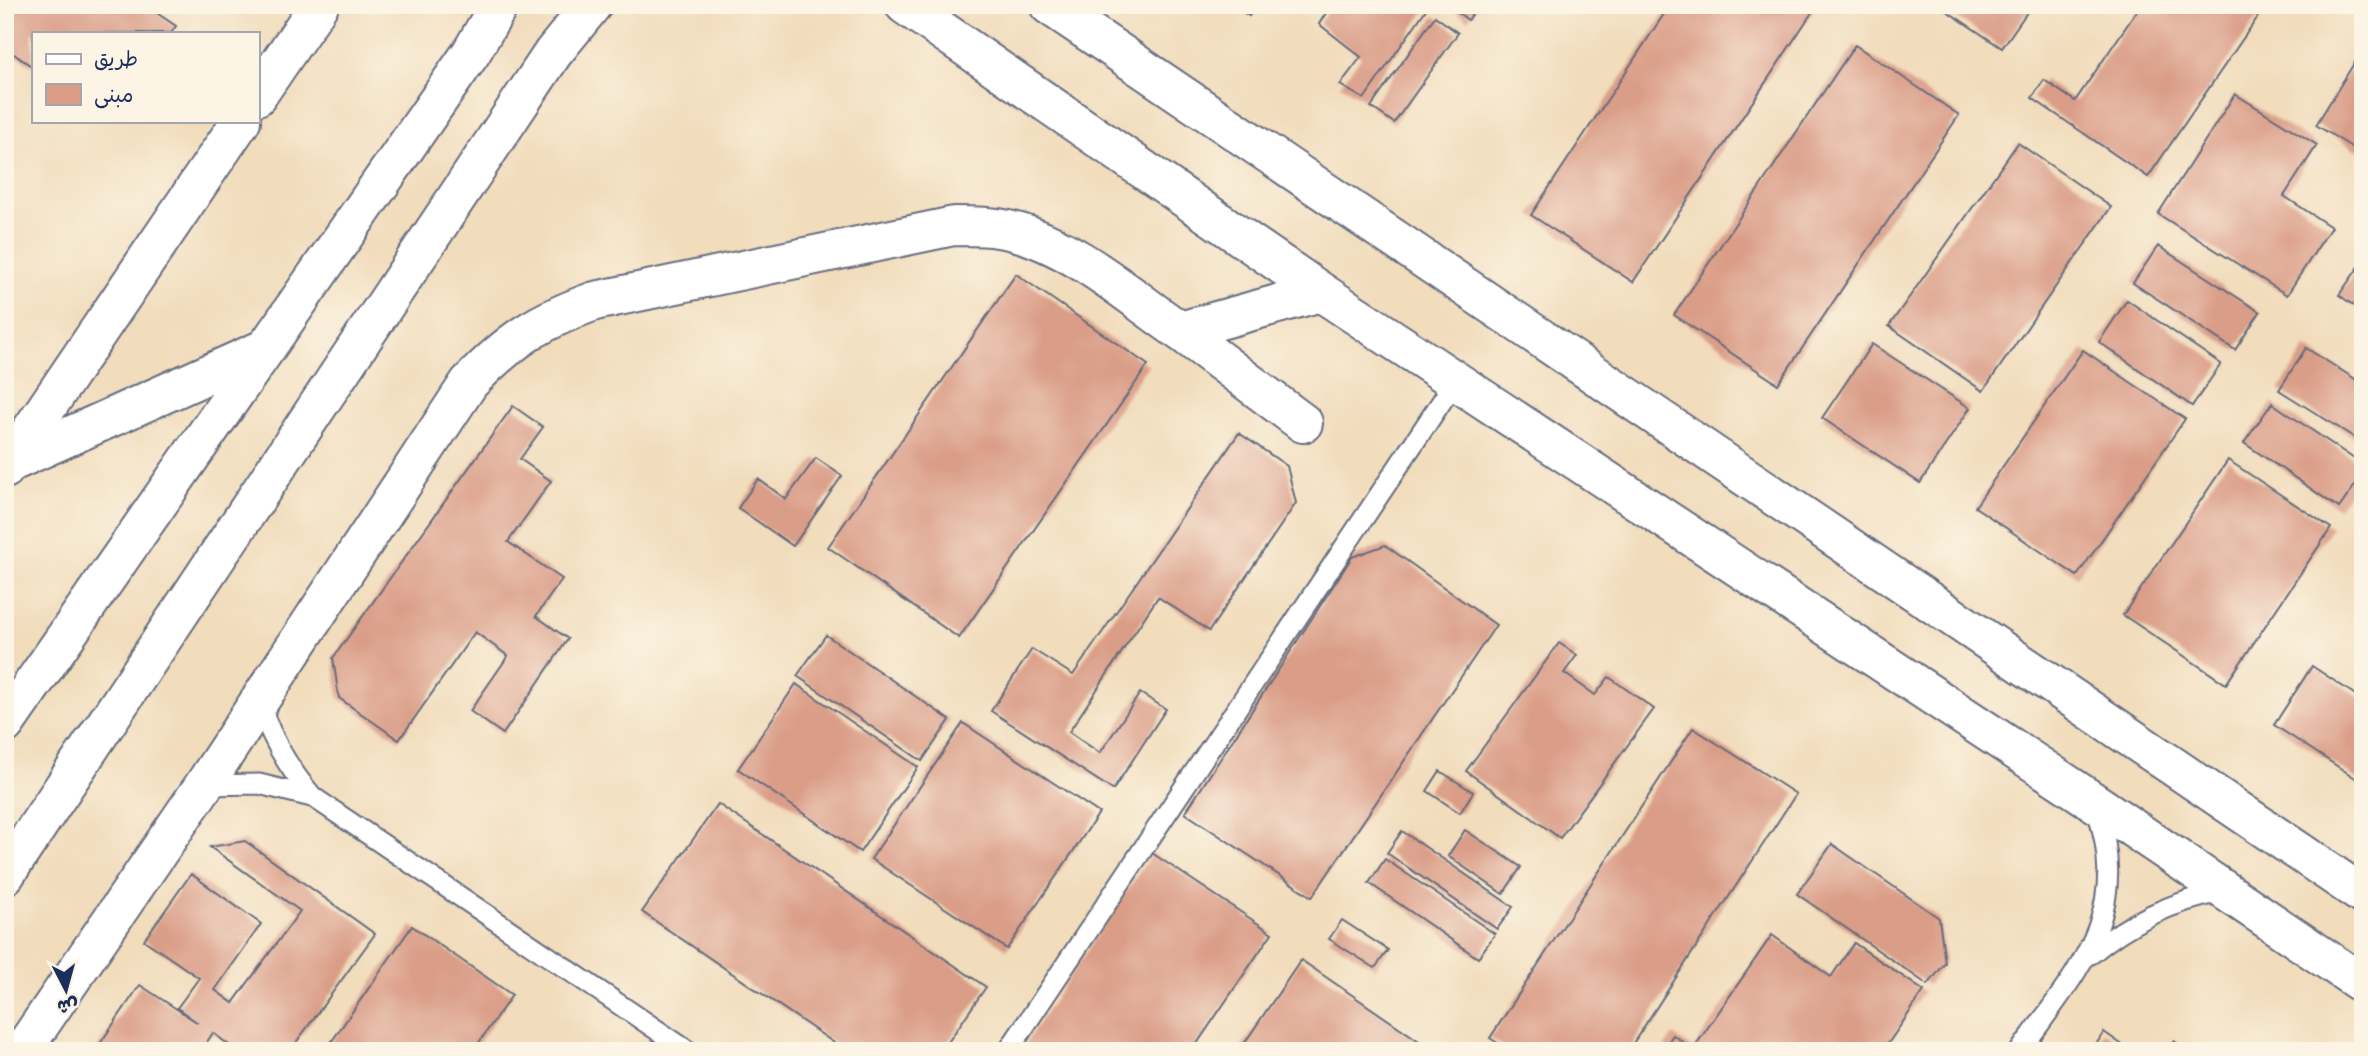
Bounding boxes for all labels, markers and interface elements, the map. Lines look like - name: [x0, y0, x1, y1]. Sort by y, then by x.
- legend: [32, 32, 259, 122]
- text: طريق: [94, 40, 138, 78]
- text: مبنى: [94, 76, 133, 114]
- north arrow: [32, 954, 102, 1024]
- text: ش: [56, 989, 80, 1024]

